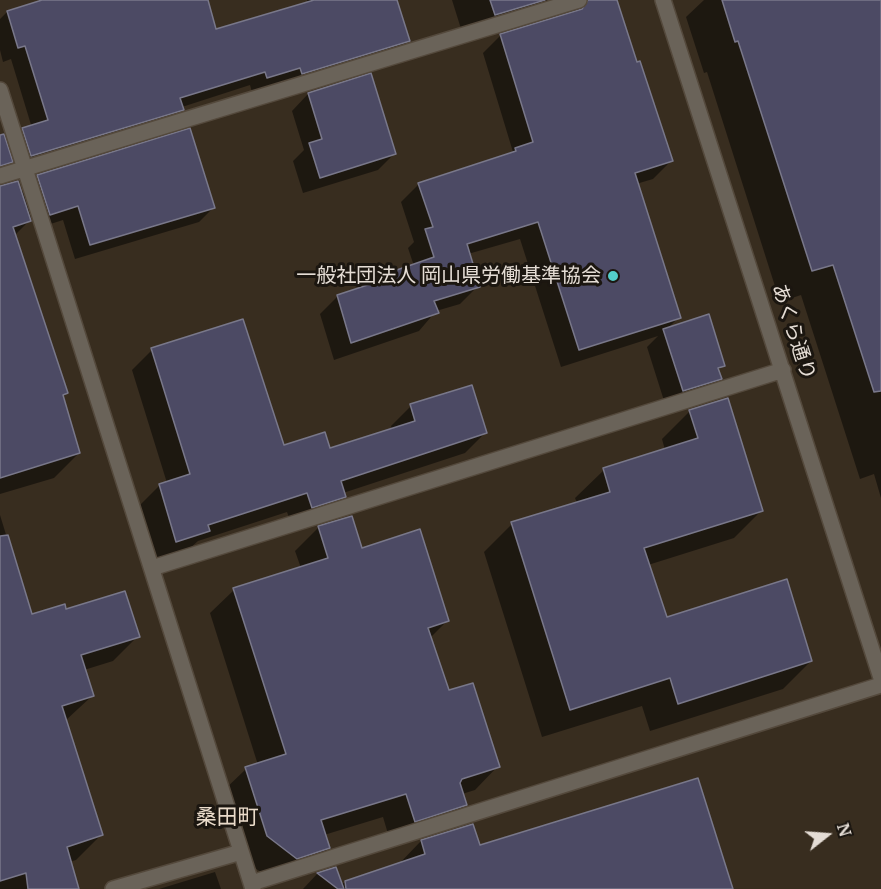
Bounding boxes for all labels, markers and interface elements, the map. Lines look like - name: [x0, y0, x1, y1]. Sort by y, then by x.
- place label: 一般社団法人 岡山県労働基準協会: [296, 264, 601, 288]
- marker: 一般社団法人 岡山県労働基準協会: [606, 269, 620, 283]
- street label: あくら通り: [766, 281, 820, 383]
- district label: 桑田町: [196, 805, 258, 831]
- north arrow: [797, 805, 857, 865]
- text: N: [833, 821, 856, 839]

